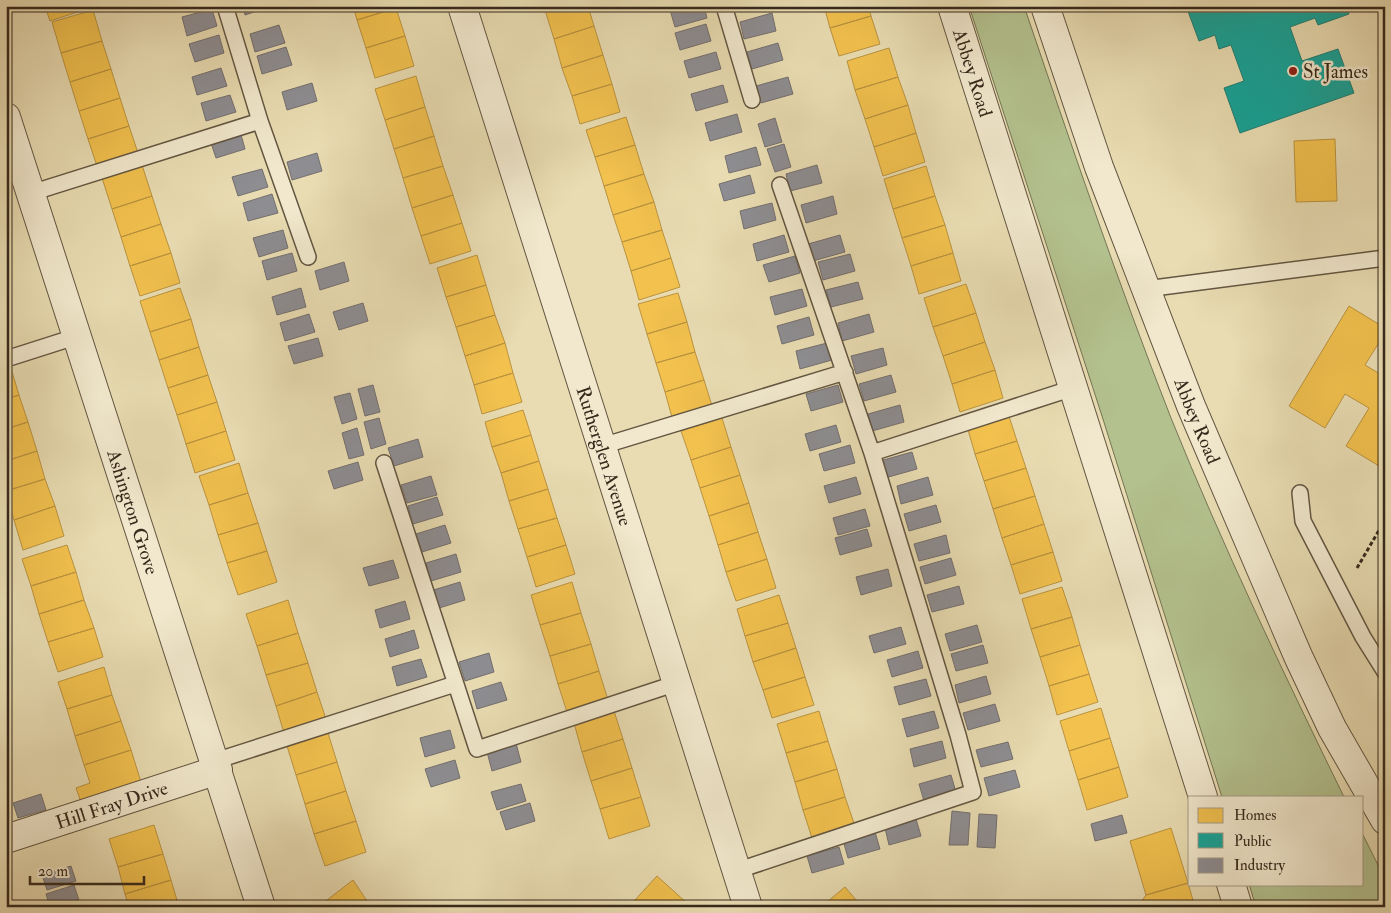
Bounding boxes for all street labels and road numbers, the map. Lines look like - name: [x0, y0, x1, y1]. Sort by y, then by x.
- street label: Abbey Road: [947, 25, 998, 121]
- street label: Abbey Road: [1168, 374, 1226, 468]
- street label: Rutherglen Avenue: [570, 383, 637, 529]
- street label: Ashington Grove: [101, 446, 164, 578]
- street label: Hill Fray Drive: [53, 776, 171, 835]

